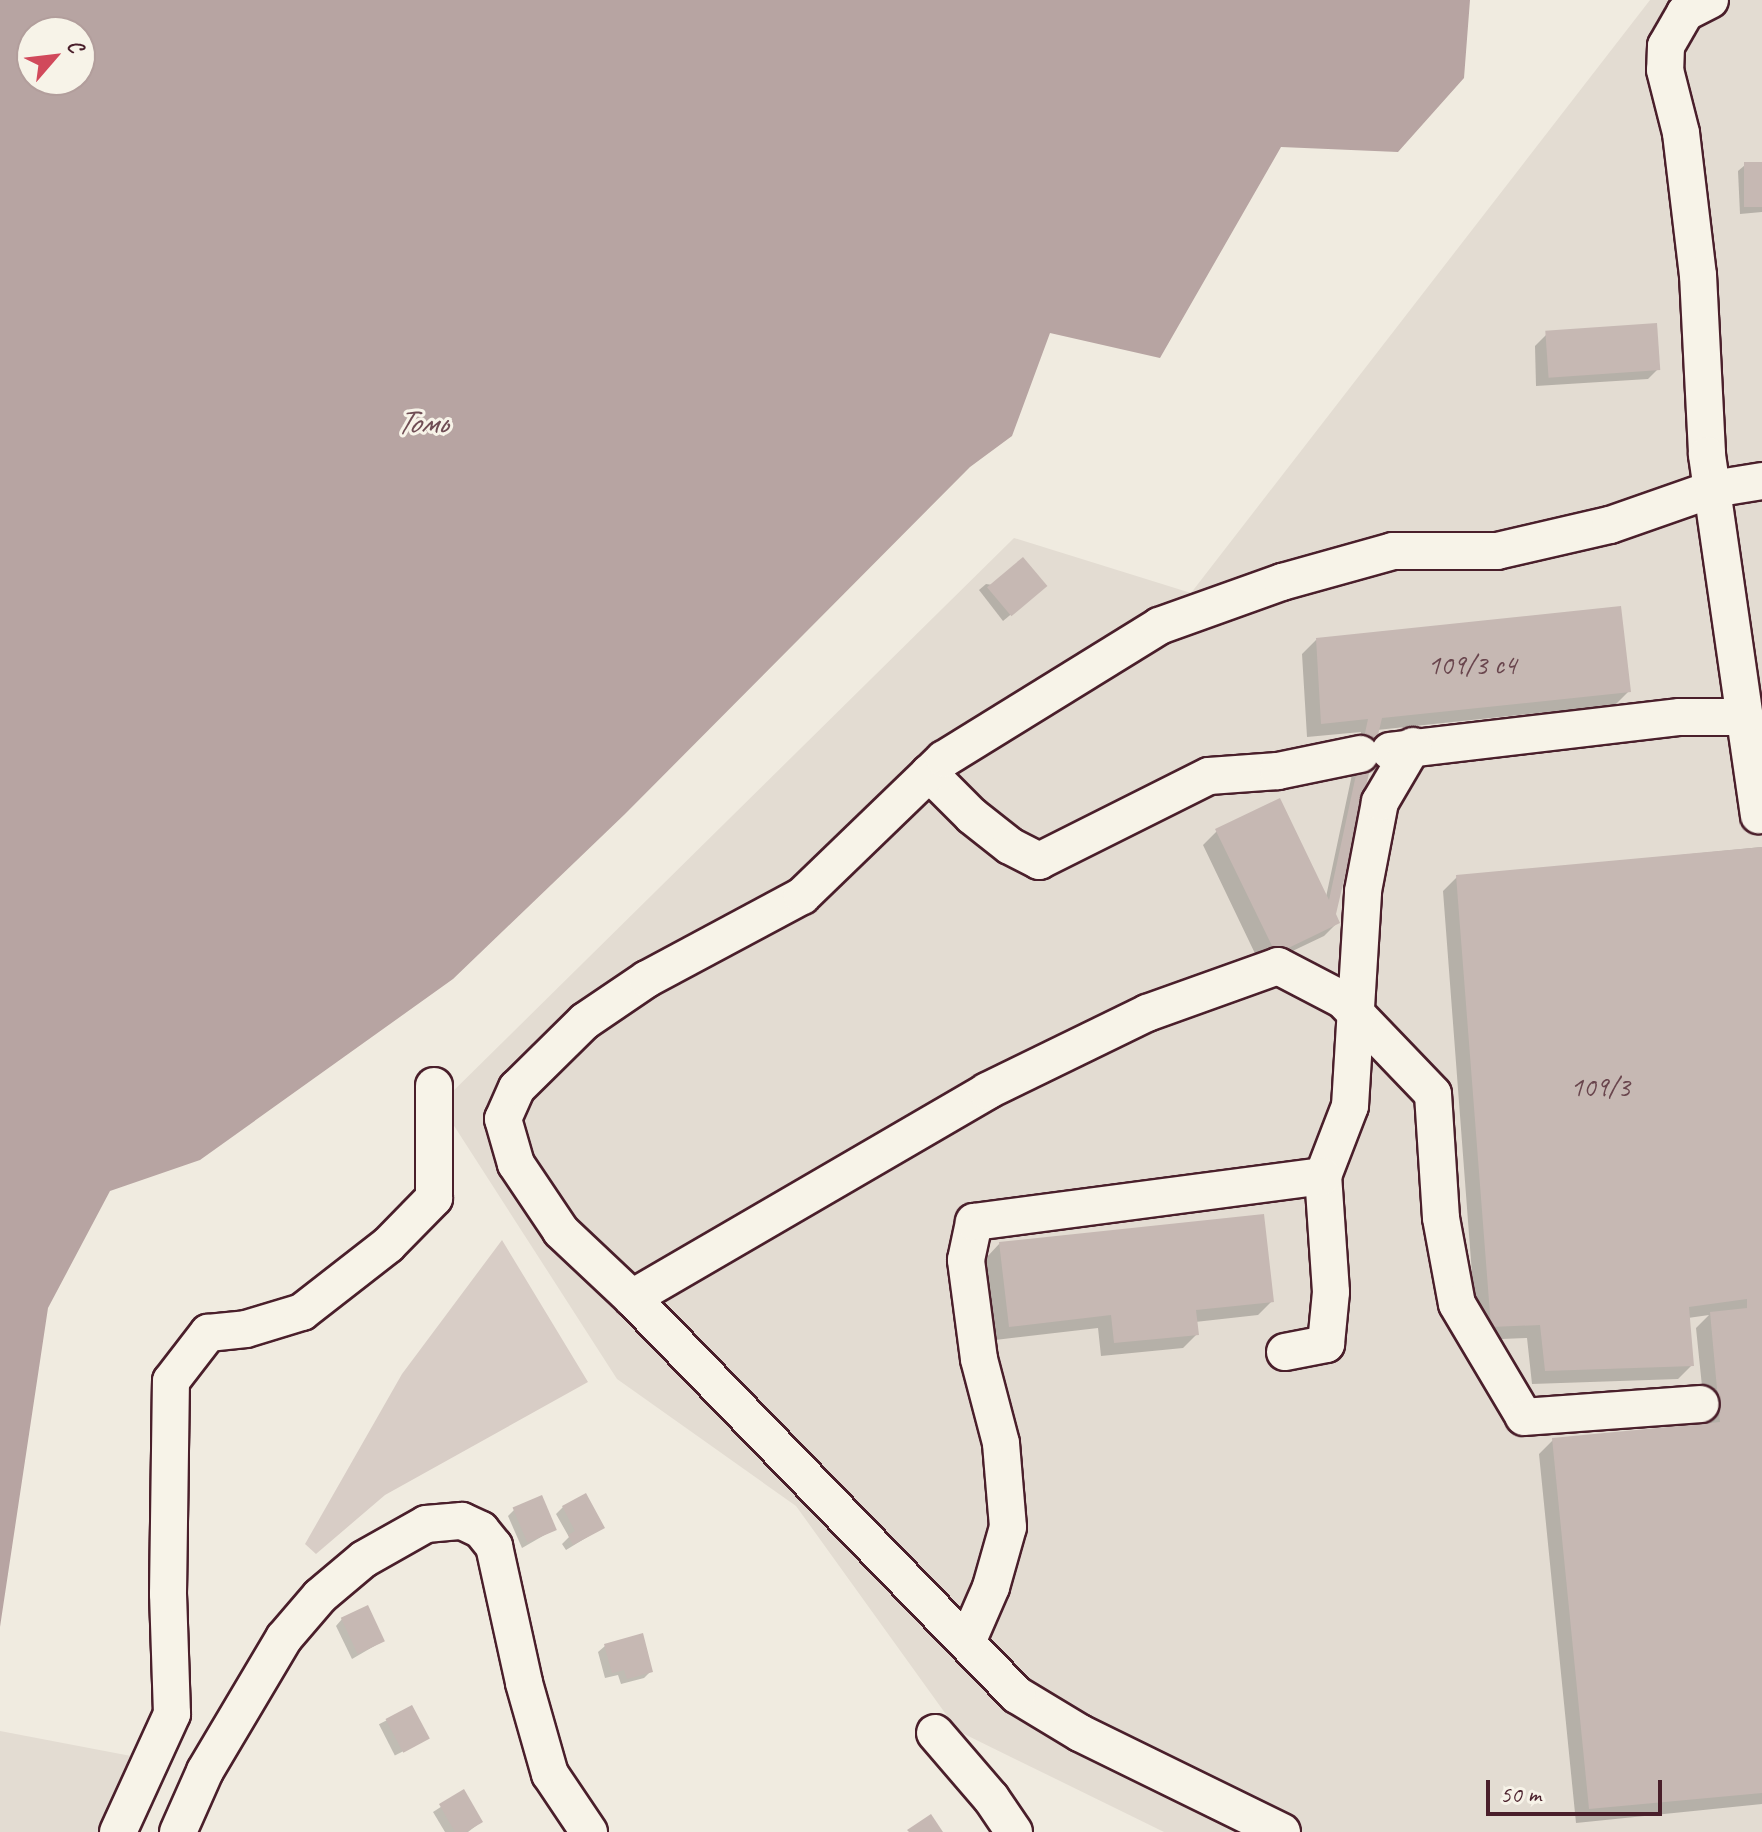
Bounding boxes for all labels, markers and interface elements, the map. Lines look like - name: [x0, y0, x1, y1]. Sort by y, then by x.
- north arrow: [16, 16, 96, 96]
- text: С: [61, 34, 90, 57]
- water label: Томь: [396, 402, 446, 442]
- house number: 109/3 с4: [1428, 648, 1516, 682]
- house number: 109/3: [1570, 1070, 1630, 1104]
- scale bar: [1490, 1764, 1666, 1814]
- text: 50 m: [1500, 1779, 1541, 1809]

